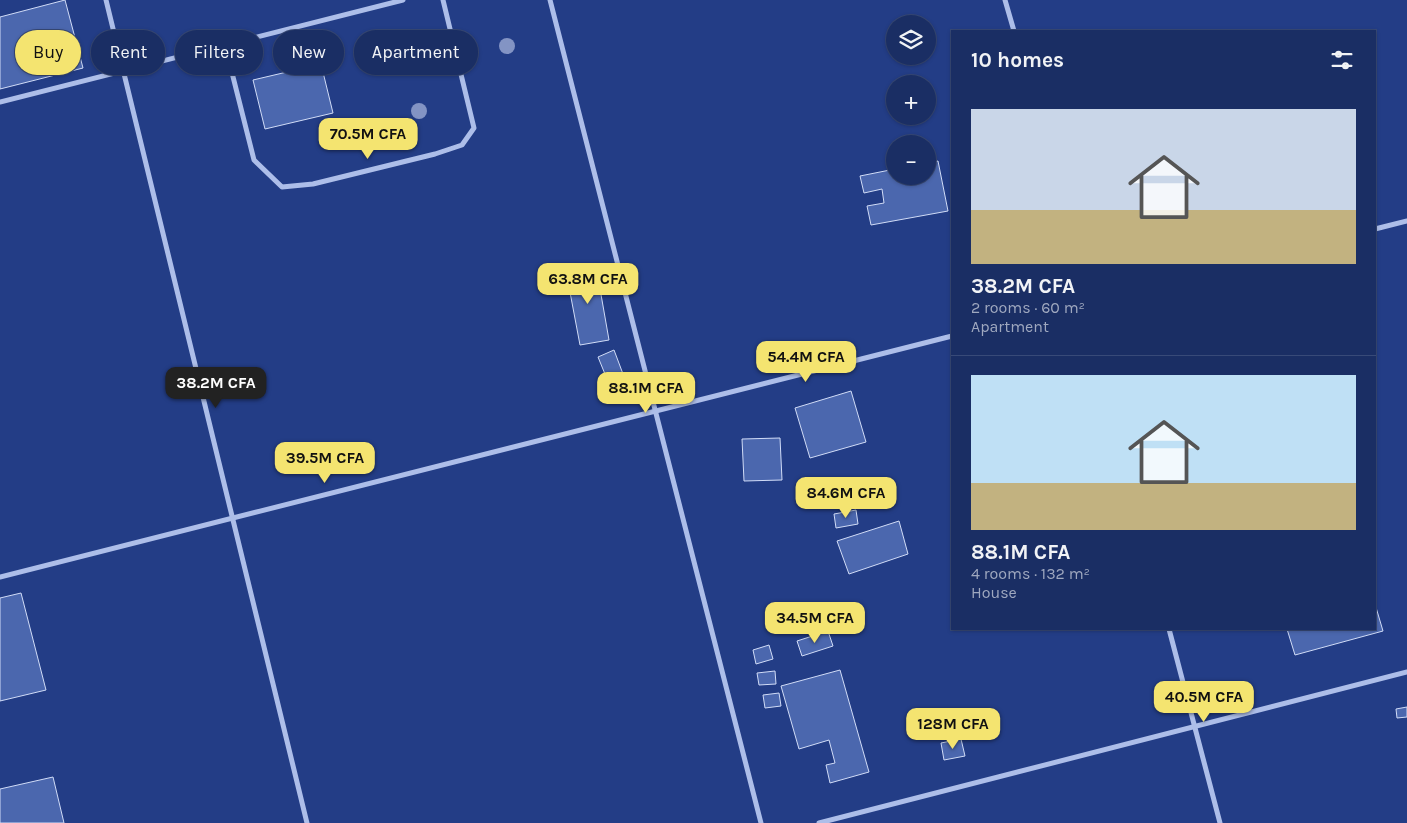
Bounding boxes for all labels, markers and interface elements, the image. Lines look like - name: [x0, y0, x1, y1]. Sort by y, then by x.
- map controls: [886, 15, 936, 185]
- button: layers: [886, 15, 936, 65]
- chip: Buy: [15, 30, 81, 75]
- chip: Rent: [91, 30, 165, 75]
- chip: Filters: [175, 30, 263, 75]
- chip: New: [273, 30, 344, 75]
- chip: Apartment: [354, 30, 478, 75]
- icon: filters: [1328, 46, 1356, 74]
- text: 10 homes: [971, 48, 1064, 72]
- button: +: [886, 75, 936, 125]
- pin: 70.5M CFA: [311, 118, 425, 160]
- text: 70.5M CFA: [330, 124, 406, 143]
- button: −: [886, 135, 936, 185]
- icon: home: [1119, 142, 1209, 232]
- pin: 63.8M CFA: [531, 262, 645, 305]
- text: 63.8M CFA: [548, 269, 628, 288]
- text: 38.2M CFA: [971, 274, 1075, 298]
- text: 2 rooms · 60 m²: [971, 298, 1085, 317]
- text: Apartment: [971, 317, 1049, 336]
- pin: 54.4M CFA: [749, 340, 863, 383]
- text: 54.4M CFA: [767, 347, 845, 366]
- pin: 38.2M CFA: [159, 366, 273, 409]
- pin: 88.1M CFA: [589, 372, 703, 414]
- text: 38.2M CFA: [176, 373, 256, 392]
- text: 88.1M CFA: [608, 378, 684, 397]
- icon: home: [1119, 407, 1209, 497]
- pin: 39.5M CFA: [268, 442, 382, 484]
- text: 39.5M CFA: [286, 448, 364, 467]
- pin: 84.6M CFA: [789, 476, 903, 519]
- text: 84.6M CFA: [807, 483, 885, 502]
- text: 88.1M CFA: [971, 540, 1070, 564]
- text: 4 rooms · 132 m²: [971, 564, 1090, 583]
- text: House: [971, 583, 1017, 602]
- pin: 34.5M CFA: [758, 602, 872, 644]
- text: 34.5M CFA: [776, 608, 854, 627]
- pin: 40.5M CFA: [1147, 680, 1261, 723]
- text: 40.5M CFA: [1165, 687, 1243, 706]
- pin: 128M CFA: [901, 708, 1005, 750]
- text: 128M CFA: [917, 714, 989, 733]

